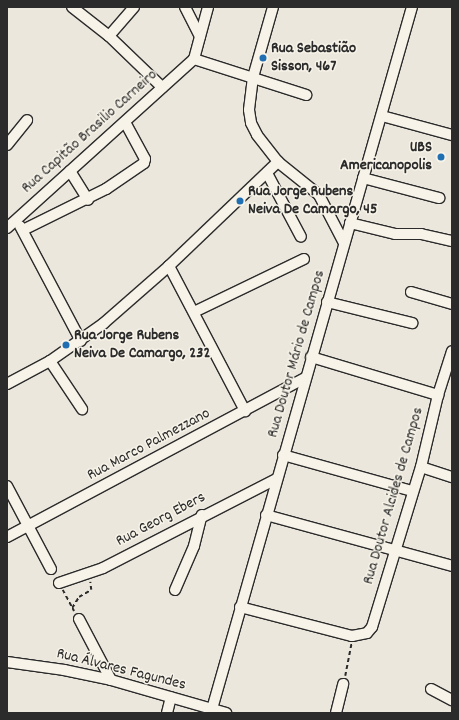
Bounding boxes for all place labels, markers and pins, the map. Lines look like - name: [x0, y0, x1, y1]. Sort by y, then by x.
- place label: Rua Sebastião Sisson, 467: [271, 39, 356, 77]
- marker: Rua Sebastião Sisson, 467: [258, 53, 268, 63]
- place label: UBS Americanopolis: [340, 138, 432, 176]
- marker: UBS Americanopolis: [435, 151, 447, 163]
- place label: Rua Jorge Rubens Neiva De Camargo, 45: [248, 182, 377, 220]
- marker: Rua Jorge Rubens Neiva De Camargo, 45: [235, 196, 245, 206]
- place label: Rua Jorge Rubens Neiva De Camargo, 232: [74, 326, 210, 364]
- marker: Rua Jorge Rubens Neiva De Camargo, 232: [61, 340, 71, 350]

